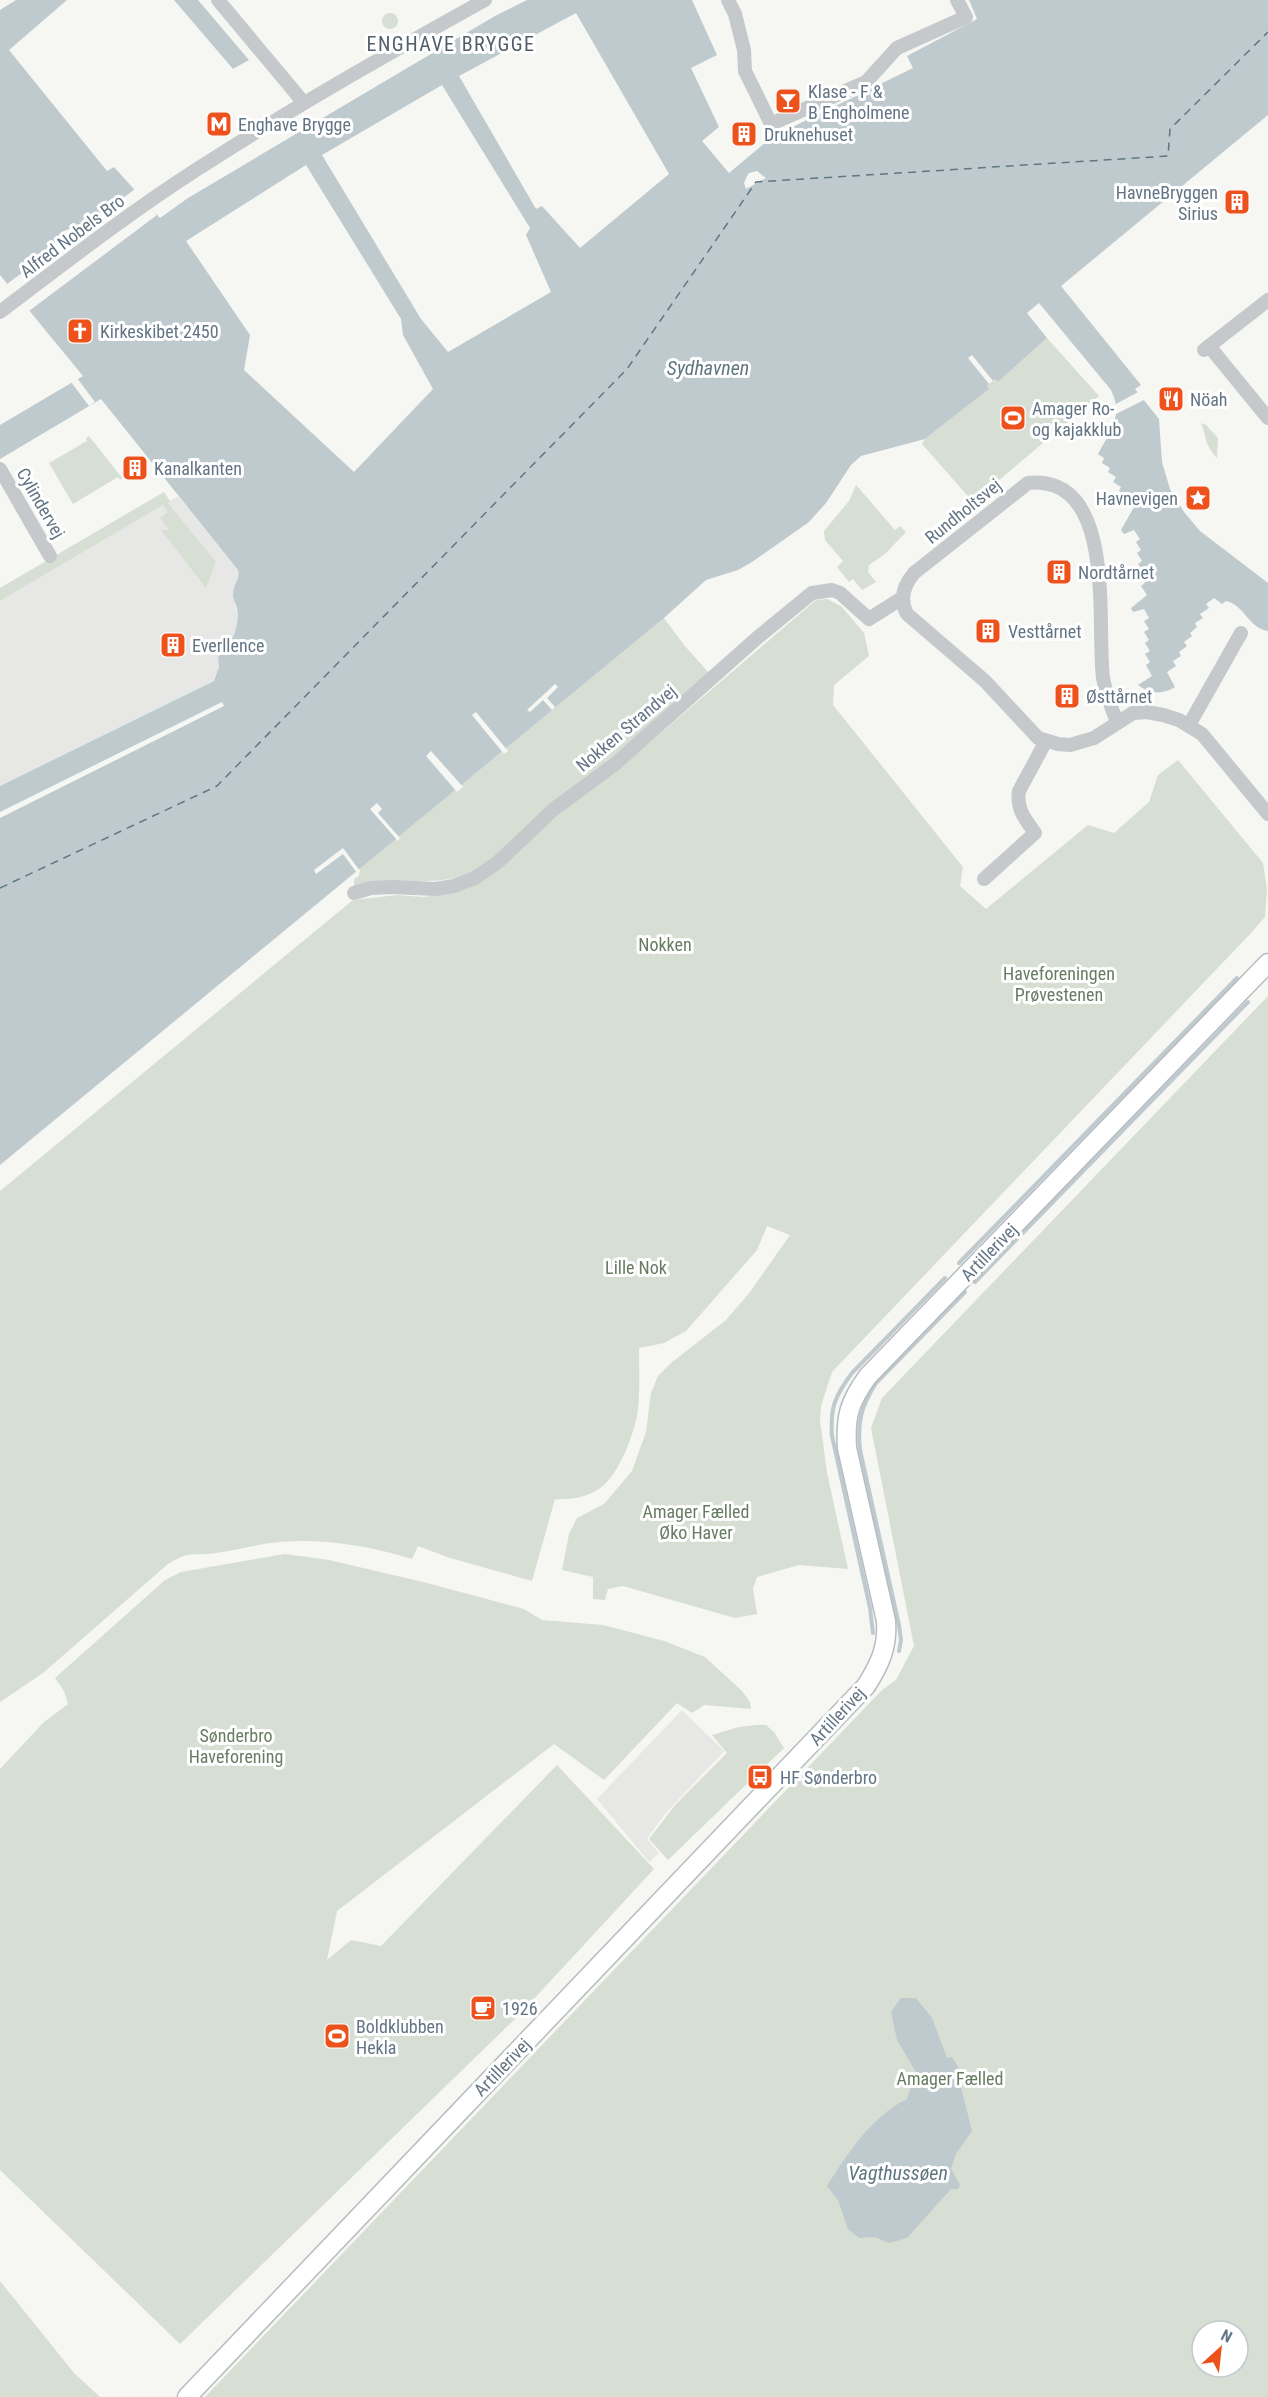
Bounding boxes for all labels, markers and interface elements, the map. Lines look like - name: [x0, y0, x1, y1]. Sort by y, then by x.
- district label: ENGHAVE BRYGGE: [366, 32, 536, 56]
- place label: Klase - F & B Engholmene: [808, 81, 910, 123]
- bar icon: Klase - F & B Engholmene: [773, 86, 803, 116]
- metro station icon: Enghave Brygge: [204, 109, 234, 139]
- place label: Enghave Brygge: [238, 114, 351, 135]
- building icon: Druknehuset: [729, 119, 759, 149]
- place label: Druknehuset: [764, 124, 853, 145]
- place label: HavneBryggen Sirius: [1116, 182, 1218, 224]
- building icon: HavneBryggen Sirius: [1222, 187, 1252, 217]
- street label: Alfred Nobels Bro: [16, 190, 128, 282]
- church icon: Kirkeskibet 2450: [65, 316, 95, 346]
- place label: Kirkeskibet 2450: [100, 321, 219, 342]
- water label: Sydhavnen: [667, 356, 749, 380]
- restaurant icon: Nöah: [1156, 384, 1186, 414]
- place label: Nöah: [1190, 389, 1228, 410]
- place label: Amager Ro- og kajakklub: [1032, 398, 1121, 440]
- sports icon: Amager Ro- og kajakklub: [998, 403, 1028, 433]
- building icon: Kanalkanten: [120, 453, 150, 483]
- place label: Kanalkanten: [154, 458, 242, 479]
- street label: Cylindervej: [12, 464, 70, 542]
- street label: Rundholtsvej: [921, 474, 1005, 548]
- place icon: Havnevigen: [1183, 483, 1213, 513]
- place label: Havnevigen: [1096, 488, 1178, 509]
- building icon: Nordtårnet: [1044, 557, 1074, 587]
- place label: Nordtårnet: [1078, 562, 1154, 583]
- building icon: Vesttårnet: [973, 616, 1003, 646]
- place label: Vesttårnet: [1008, 621, 1082, 642]
- building icon: Everllence: [158, 630, 188, 660]
- place label: Everllence: [192, 635, 264, 656]
- street label: Nokken Strandvej: [572, 680, 680, 776]
- building icon: Østtårnet: [1052, 681, 1082, 711]
- place label: Østtårnet: [1086, 686, 1152, 707]
- park label: Nokken: [638, 934, 692, 955]
- park label: Haveforeningen Prøvestenen: [1003, 963, 1115, 1005]
- street label: Artillerivej: [956, 1219, 1022, 1285]
- park label: Lille Nok: [605, 1257, 667, 1278]
- park label: Amager Fælled Øko Haver: [643, 1501, 749, 1543]
- street label: Artillerivej: [805, 1682, 869, 1750]
- park label: Sønderbro Haveforening: [189, 1725, 283, 1767]
- bus stop icon: HF Sønderbro: [745, 1762, 775, 1792]
- place label: HF Sønderbro: [780, 1767, 877, 1788]
- cafe icon: 1926: [468, 1993, 498, 2023]
- place label: 1926: [502, 1998, 538, 2019]
- place label: Boldklubben Hekla: [356, 2016, 444, 2058]
- sports icon: Boldklubben Hekla: [322, 2021, 352, 2051]
- street label: Artillerivej: [469, 2034, 535, 2100]
- park label: Amager Fælled: [897, 2068, 1003, 2089]
- water label: Vagthussøen: [848, 2161, 948, 2185]
- north arrow: [1190, 2319, 1250, 2379]
- text: N: [1218, 2325, 1235, 2347]

